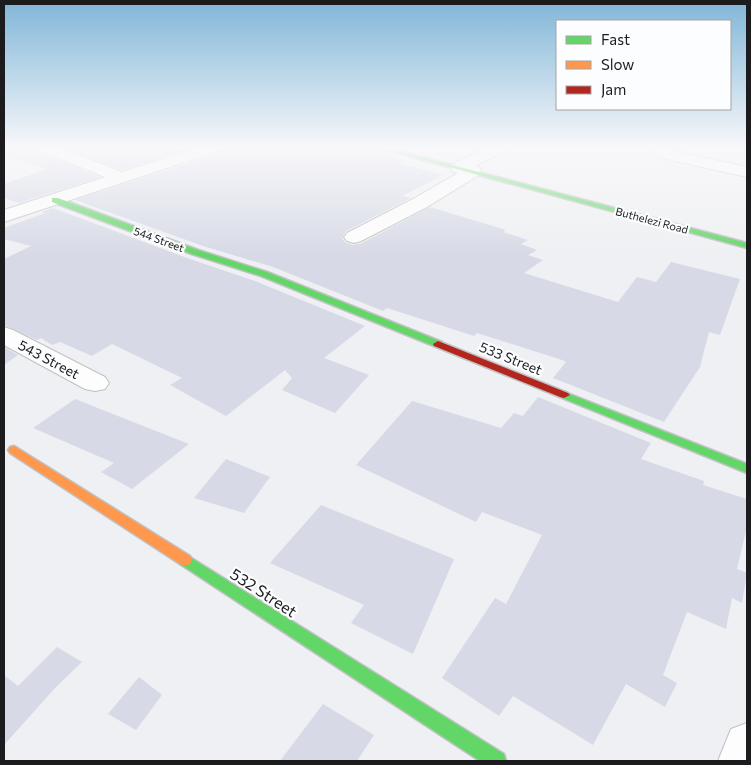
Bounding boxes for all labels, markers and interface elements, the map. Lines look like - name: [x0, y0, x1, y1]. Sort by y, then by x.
- legend: [556, 20, 731, 110]
- text: Fast: [601, 30, 630, 48]
- text: Slow: [601, 55, 634, 73]
- text: Jam: [601, 80, 626, 98]
- street label: Buthelezi Road: [614, 204, 690, 236]
- street label: 544 Street: [132, 224, 186, 254]
- street label: 543 Street: [16, 336, 83, 382]
- street label: 533 Street: [477, 338, 545, 378]
- street label: 532 Street: [227, 563, 301, 621]

